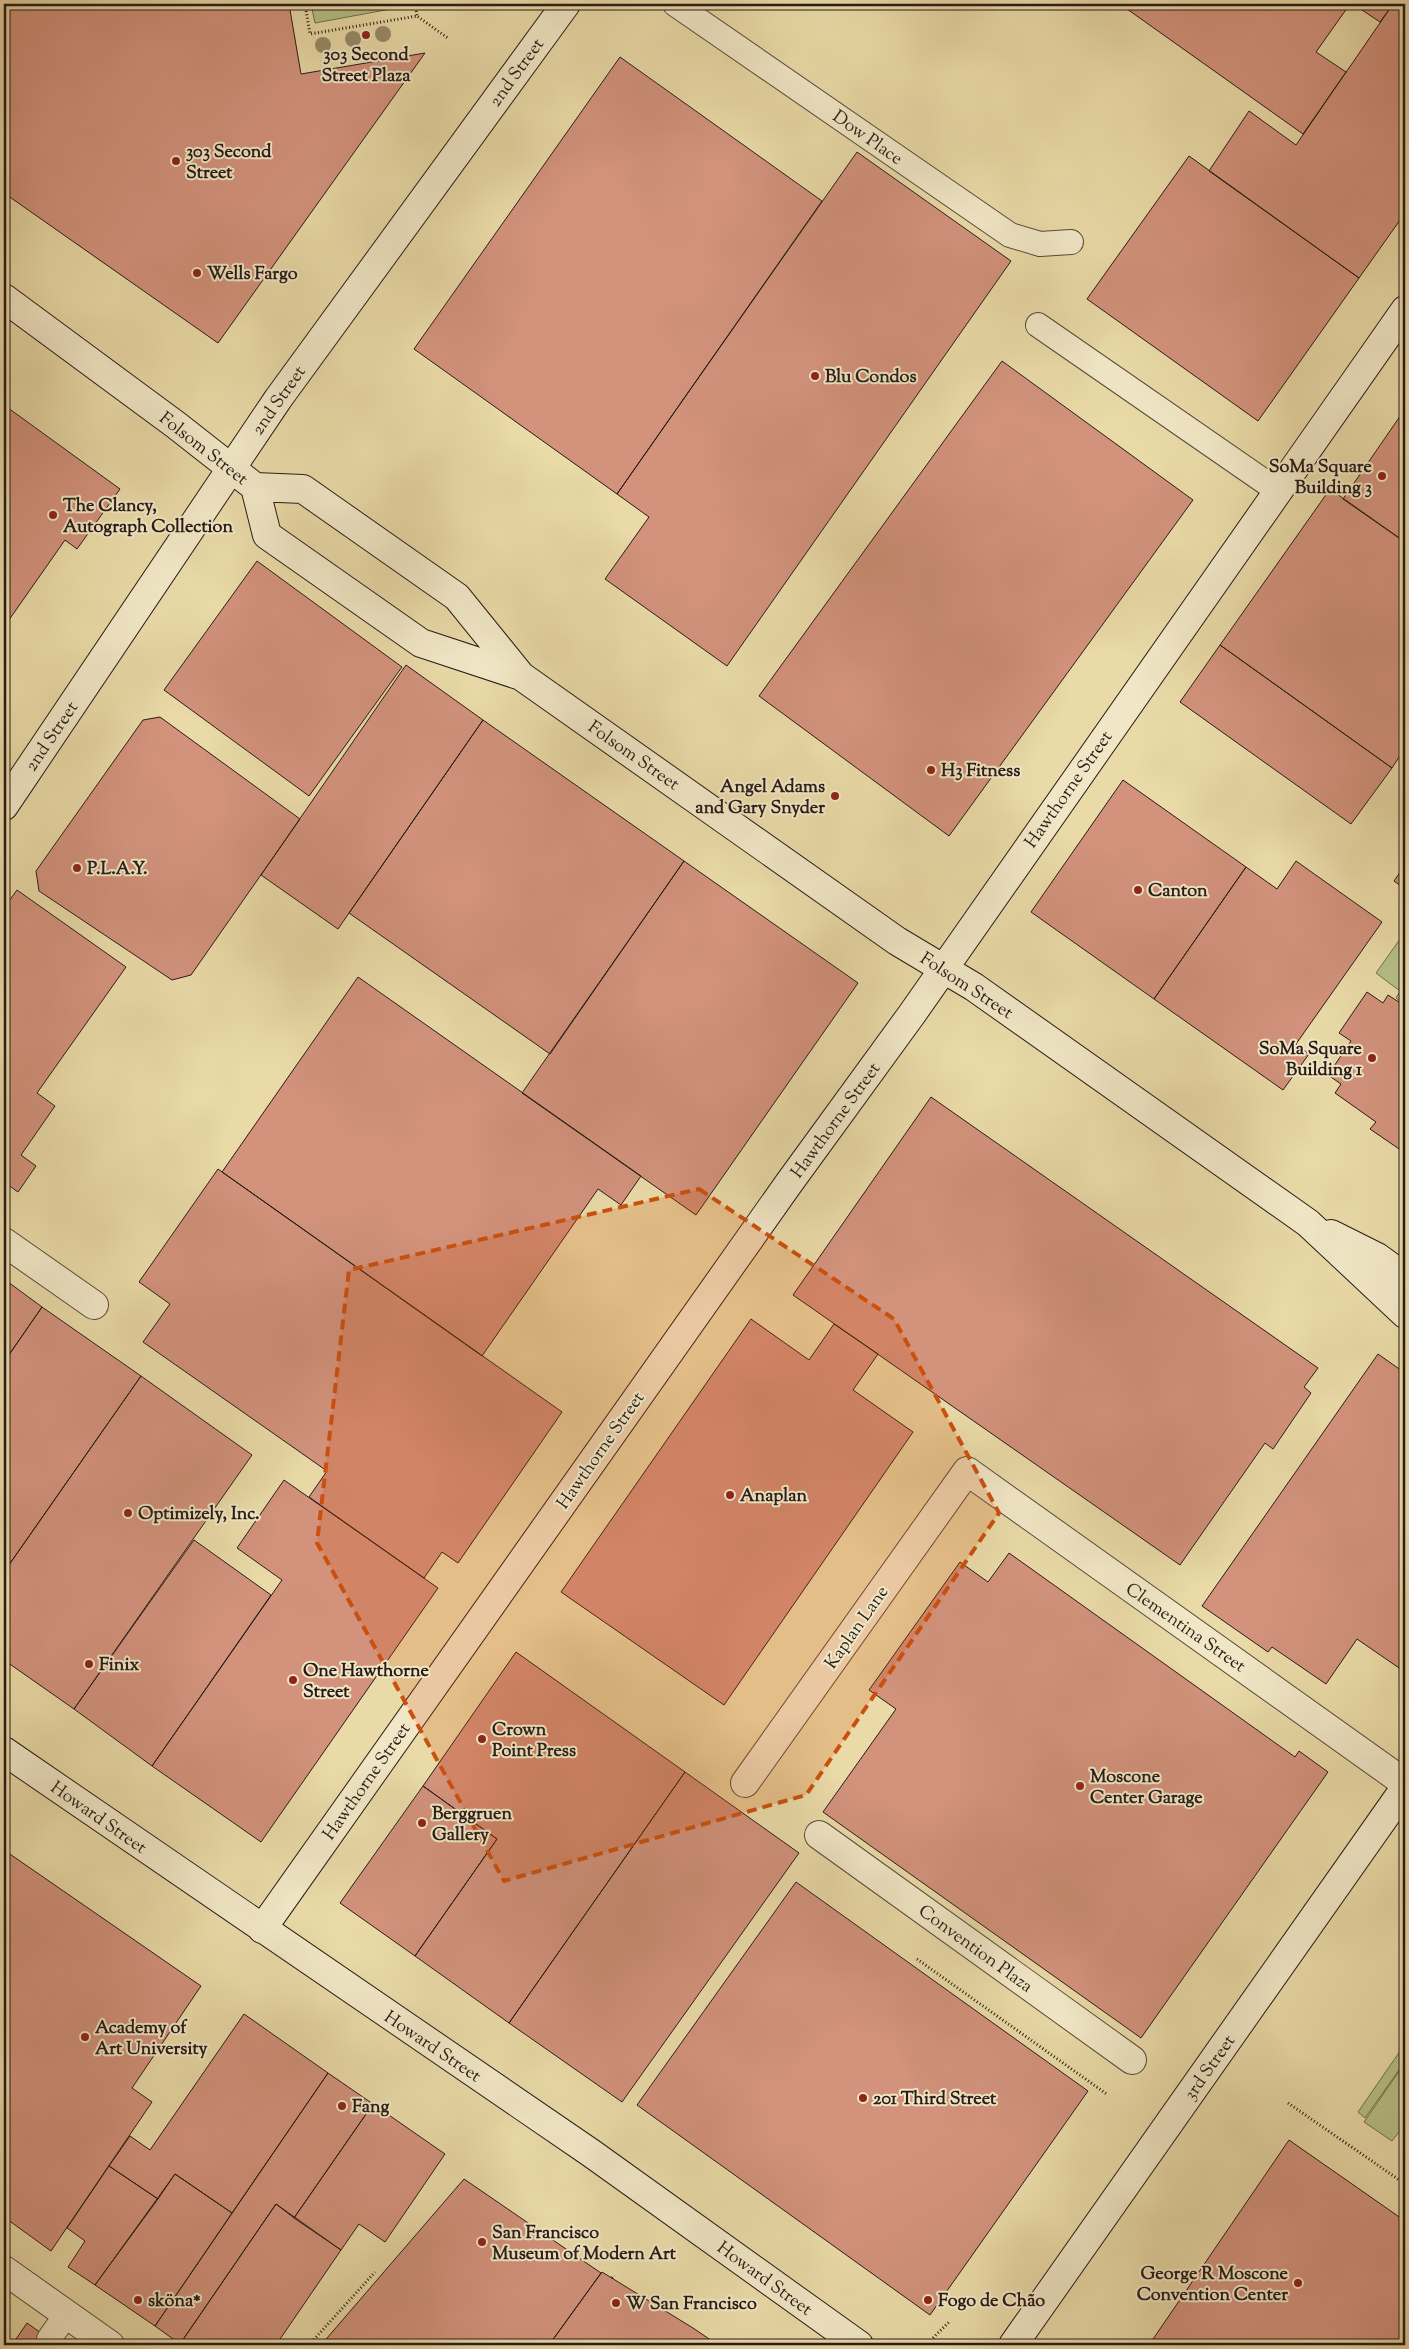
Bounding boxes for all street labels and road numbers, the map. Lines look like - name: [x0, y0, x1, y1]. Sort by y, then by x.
- street label: 2nd Street: [484, 33, 551, 113]
- street label: Dow Place: [826, 105, 907, 172]
- street label: 2nd Street: [246, 361, 313, 441]
- street label: Folsom Street: [153, 407, 253, 493]
- street label: 2nd Street: [20, 697, 86, 777]
- street label: Folsom Street: [582, 715, 684, 798]
- street label: Hawthorne Street: [1019, 726, 1120, 854]
- street label: Folsom Street: [914, 947, 1018, 1027]
- street label: Hawthorne Street: [786, 1058, 888, 1185]
- street label: Hawthorne Street: [551, 1387, 652, 1515]
- street label: Clementina Street: [1119, 1577, 1250, 1680]
- street label: Kaplan Lane: [819, 1581, 896, 1675]
- street label: Hawthorne Street: [317, 1718, 418, 1846]
- street label: Howard Street: [44, 1776, 151, 1861]
- street label: Convention Plaza: [912, 1899, 1037, 2000]
- street label: Howard Street: [378, 2005, 486, 2090]
- street label: 3rd Street: [1179, 2030, 1243, 2106]
- street label: Howard Street: [711, 2236, 817, 2323]

